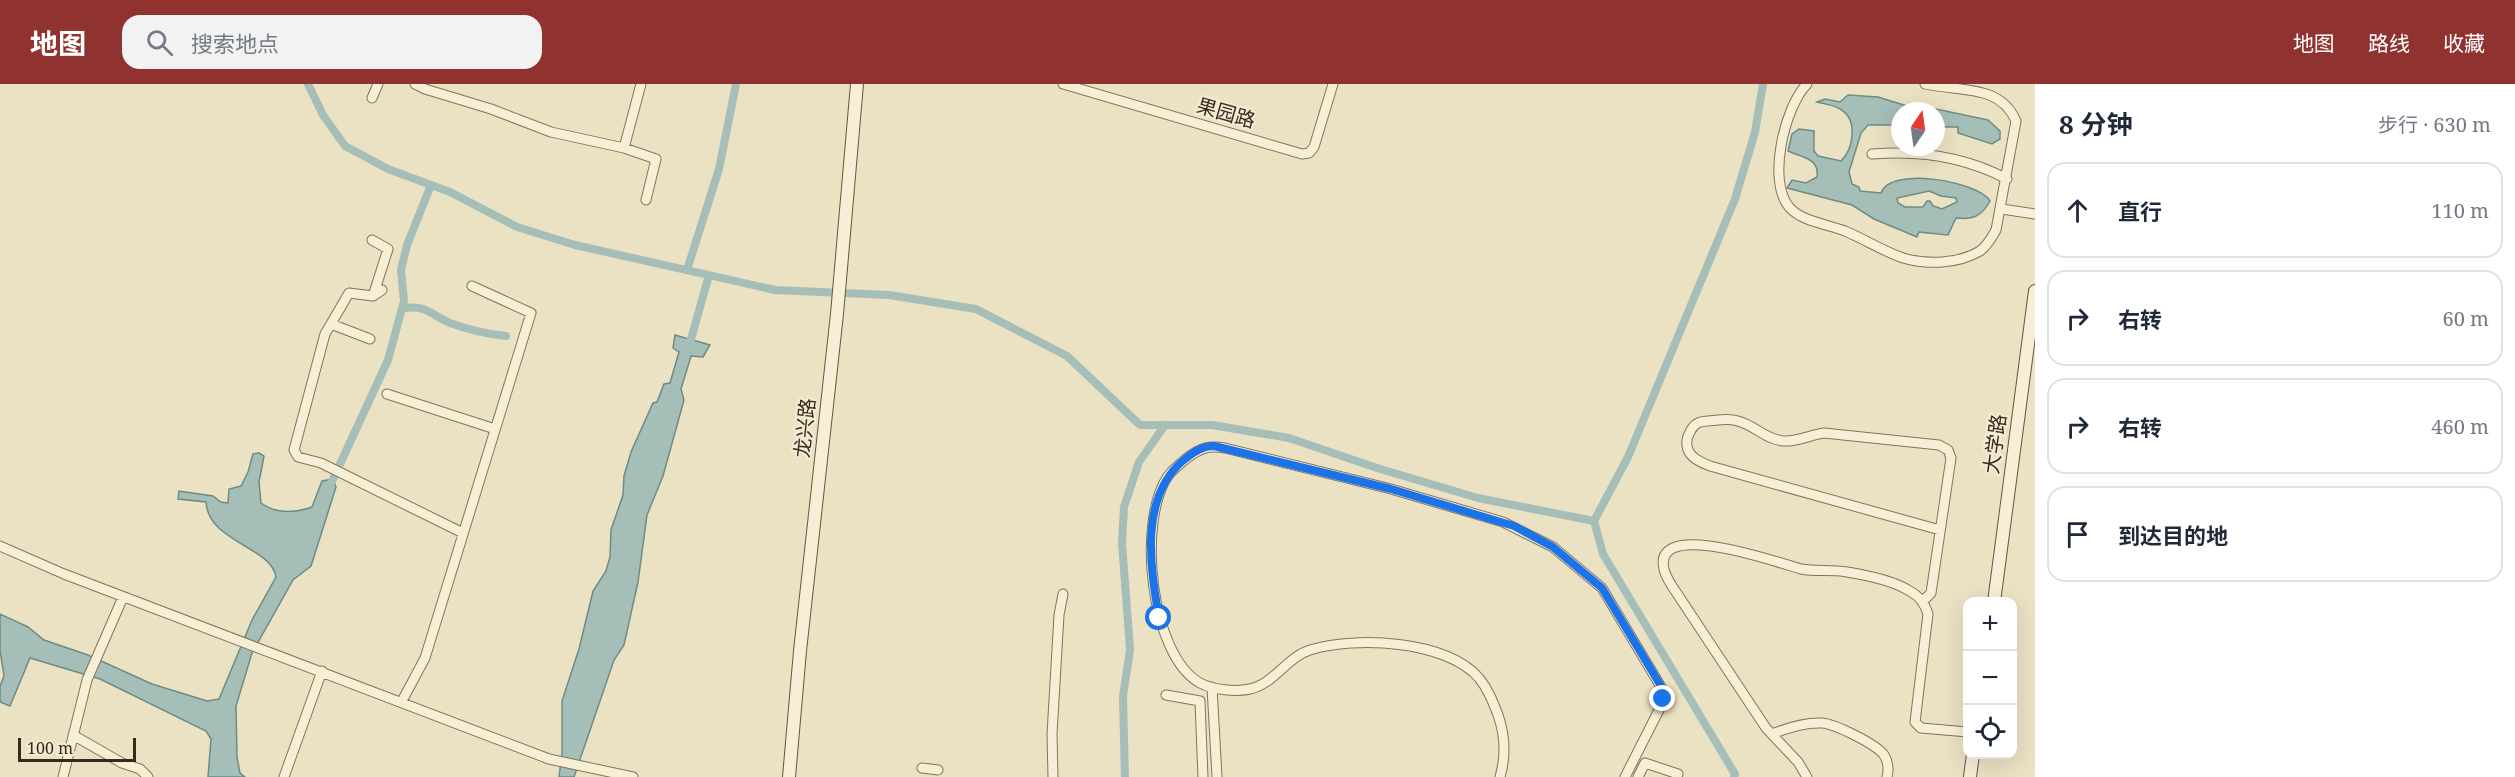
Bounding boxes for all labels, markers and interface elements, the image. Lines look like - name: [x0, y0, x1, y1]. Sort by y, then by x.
- search box: [122, 15, 542, 69]
- text: 地图: [30, 24, 86, 62]
- icon: search: [143, 26, 176, 59]
- text: 搜索地点: [191, 28, 279, 58]
- text: 地图: [2293, 29, 2335, 57]
- text: 路线: [2368, 29, 2410, 57]
- text: 收藏: [2443, 29, 2485, 57]
- street label: 果园路: [1194, 91, 1259, 134]
- north arrow: [1891, 102, 1945, 156]
- text: 8 分钟: [2059, 106, 2132, 142]
- text: 步行 · 630 m: [2378, 111, 2491, 138]
- icon: ahead: [2061, 194, 2094, 227]
- text: 直行: [2118, 196, 2162, 226]
- text: 110 m: [2431, 197, 2489, 224]
- icon: right: [2061, 302, 2094, 335]
- text: 右转: [2118, 304, 2162, 334]
- text: 60 m: [2443, 305, 2489, 332]
- street label: 龙兴路: [788, 397, 821, 459]
- icon: right: [2061, 410, 2094, 443]
- street label: 大学路: [1977, 412, 2012, 476]
- text: 右转: [2118, 412, 2162, 442]
- text: 460 m: [2431, 413, 2489, 440]
- icon: arrive: [2061, 518, 2094, 551]
- text: 到达目的地: [2118, 520, 2228, 550]
- map controls: [1963, 597, 2017, 759]
- button: +: [1963, 597, 2017, 651]
- route start: [1145, 604, 1171, 630]
- button: −: [1963, 651, 2017, 705]
- route end: [1649, 685, 1675, 711]
- button: locate: [1963, 705, 2017, 759]
- scale bar: [18, 735, 136, 762]
- text: 100 m: [27, 737, 73, 759]

